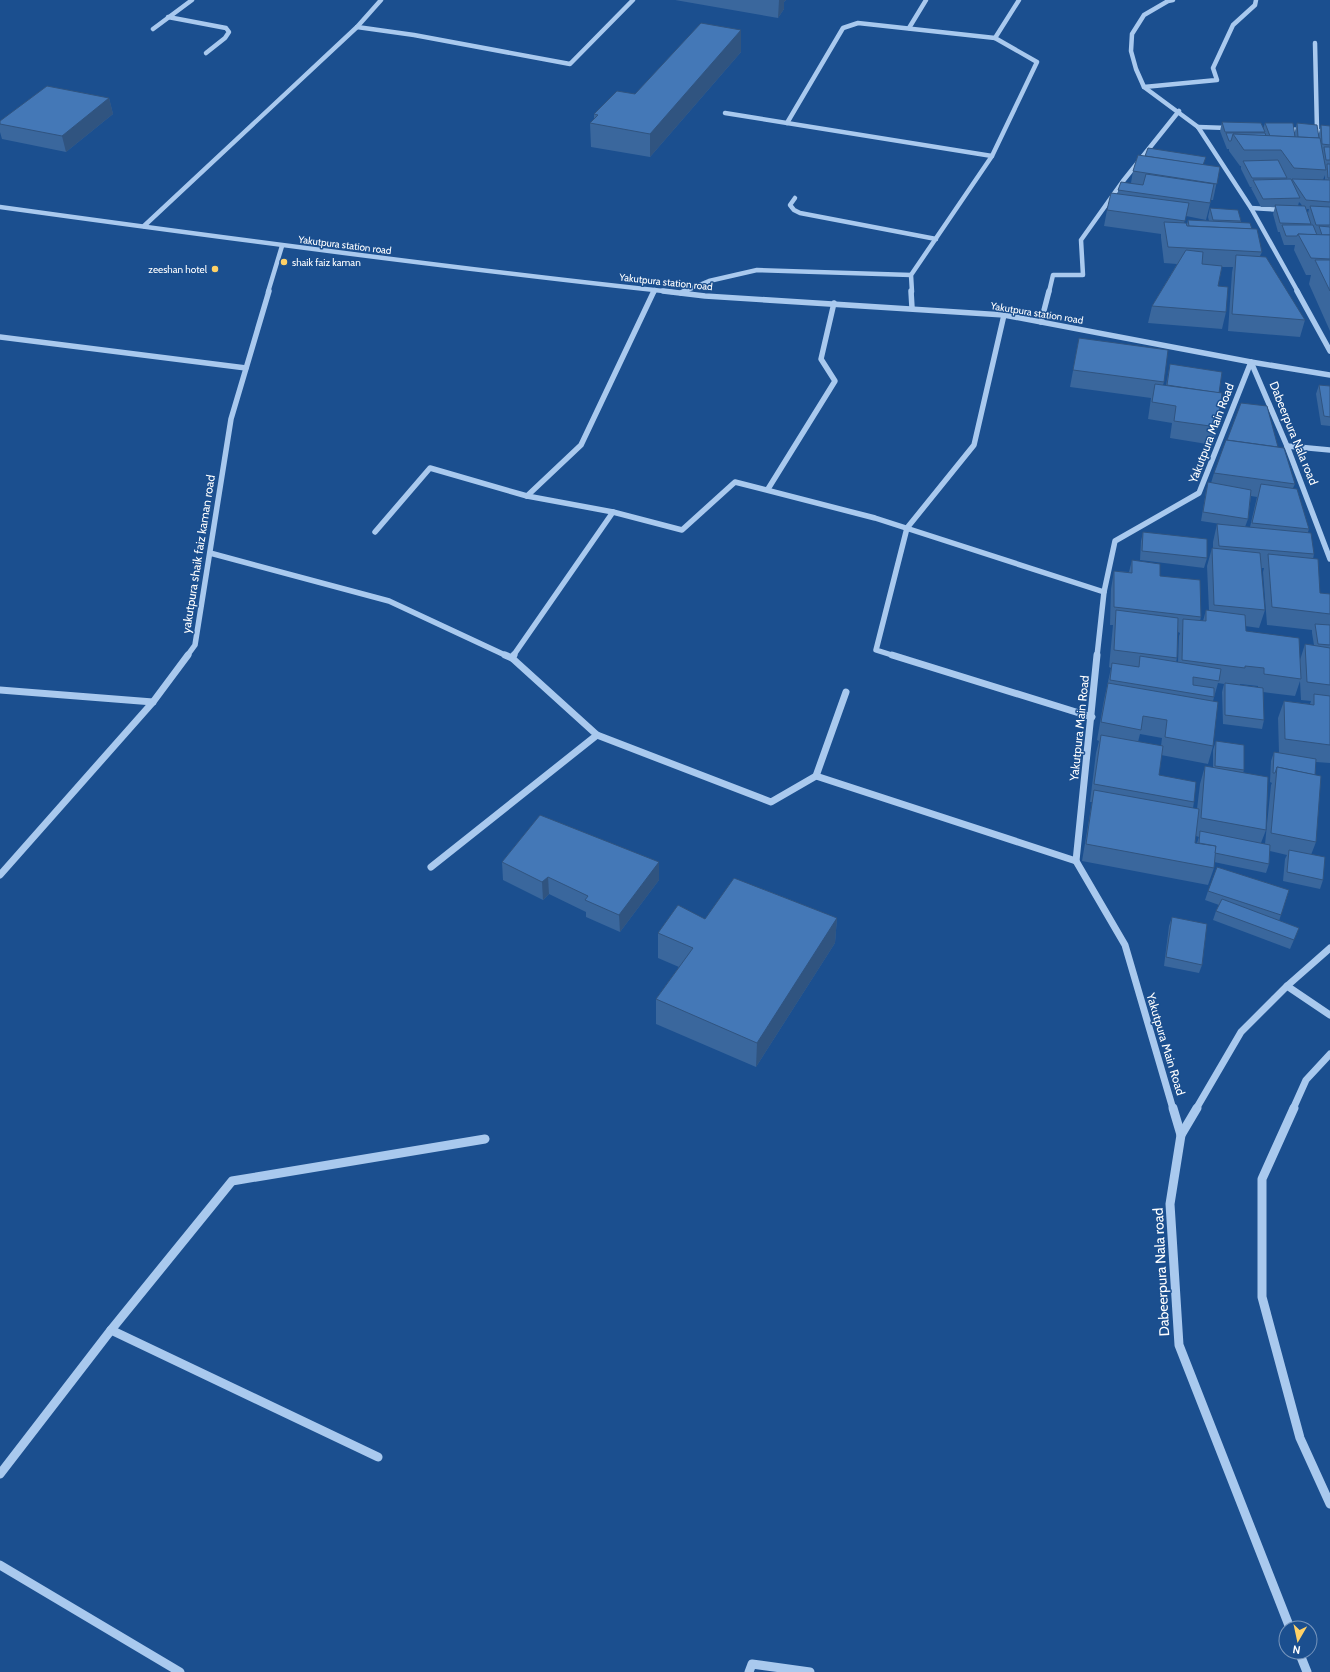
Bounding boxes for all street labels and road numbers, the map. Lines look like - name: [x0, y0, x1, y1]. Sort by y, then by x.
- street label: Yakutpura station road: [297, 233, 392, 257]
- street label: Yakutpura station road: [618, 271, 713, 293]
- street label: Yakutpura station road: [989, 299, 1084, 327]
- street label: Dabeerpura Nala road: [1266, 379, 1322, 487]
- street label: Yakutpura Main Road: [1185, 381, 1237, 486]
- street label: yakutpura shaik faiz kaman road: [178, 474, 218, 634]
- street label: Yakutpura Main Road: [1066, 674, 1092, 783]
- street label: Yakutpura Main Road: [1143, 990, 1189, 1097]
- street label: Dabeerpura Nala road: [1149, 1207, 1173, 1337]

